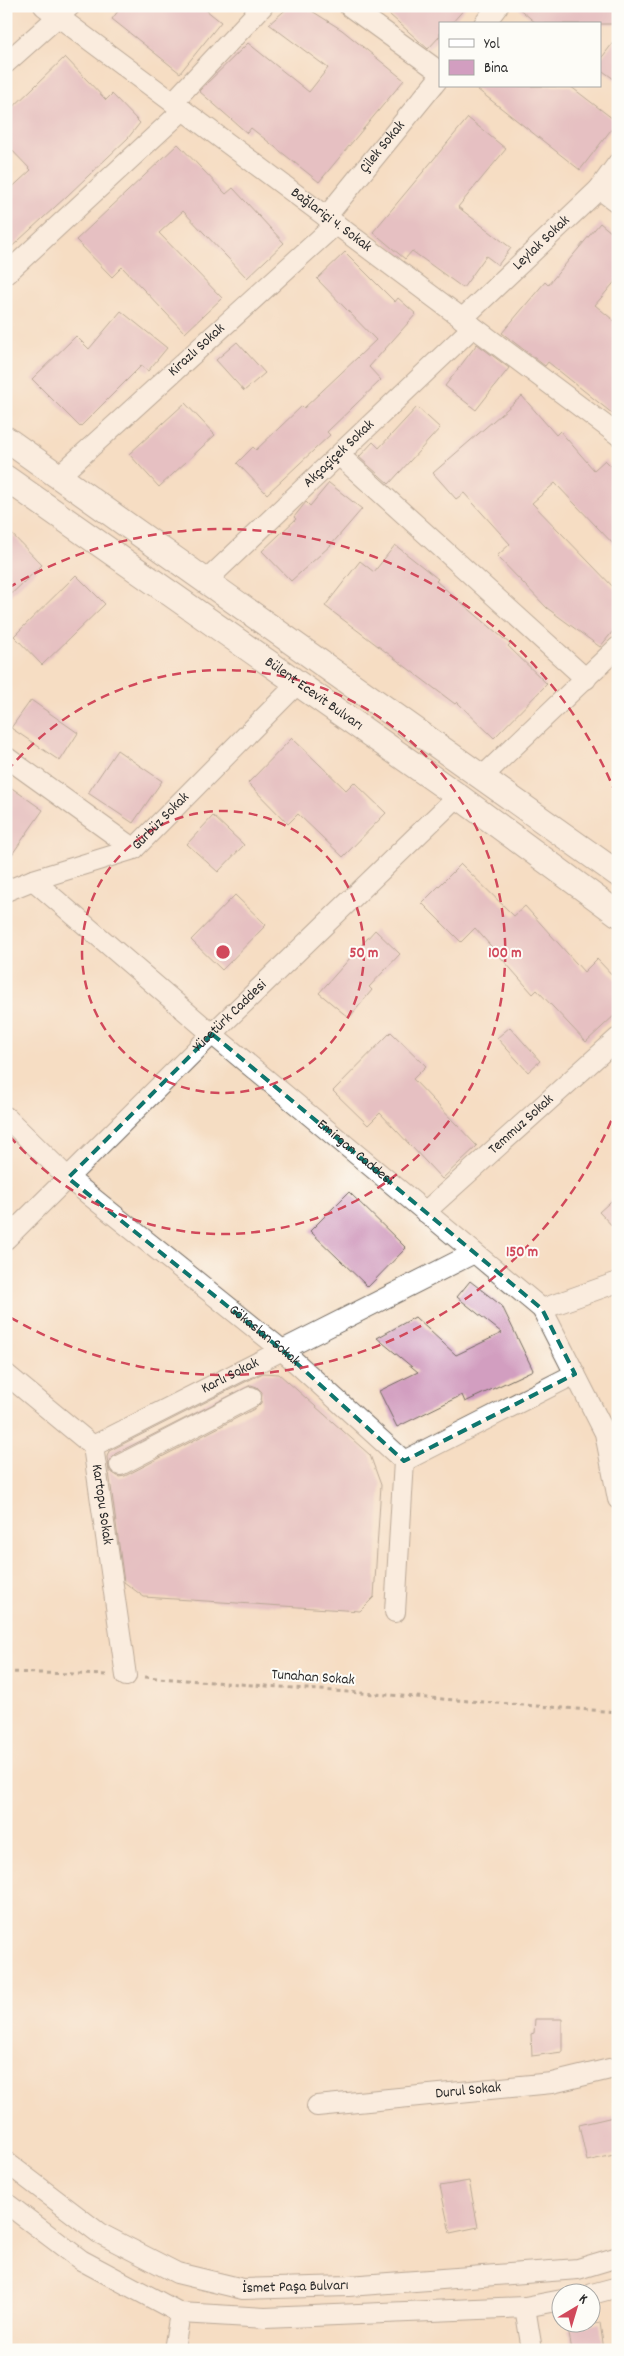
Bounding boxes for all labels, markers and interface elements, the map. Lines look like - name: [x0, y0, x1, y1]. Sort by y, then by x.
- legend: [439, 22, 602, 88]
- text: Yol: [484, 34, 500, 56]
- text: Bina: [484, 58, 509, 80]
- street label: Çilek Sokak: [355, 116, 411, 178]
- street label: Bağlariçi 4. Sokak: [285, 183, 376, 258]
- street label: Leylak Sokak: [508, 211, 575, 276]
- street label: Kirazlı Sokak: [164, 319, 231, 382]
- street label: Akçaçiçek Sokak: [299, 415, 380, 494]
- street label: Bülent Ecevit Bulvarı: [260, 652, 367, 737]
- street label: Gürbüz Sokak: [127, 788, 195, 856]
- centre of rings: [214, 943, 232, 961]
- text: 50 m: [350, 943, 378, 965]
- text: 100 m: [488, 943, 522, 965]
- street label: Yücetürk Caddesi: [188, 975, 273, 1058]
- street label: Temmuz Sokak: [484, 1089, 559, 1160]
- street label: Emirgan Caddesi: [312, 1114, 398, 1191]
- text: 150 m: [506, 1242, 538, 1264]
- street label: Gökaslan Sokak: [223, 1300, 305, 1372]
- street label: Karlı Sokak: [198, 1353, 263, 1400]
- street label: Kartopu Sokak: [85, 1463, 118, 1546]
- street label: Tunahan Sokak: [271, 1664, 355, 1692]
- street label: Durul Sokak: [434, 2077, 502, 2105]
- street label: İsmet Paşa Bulvarı: [242, 2275, 349, 2300]
- north arrow: [552, 2284, 602, 2334]
- text: K: [574, 2289, 592, 2310]

